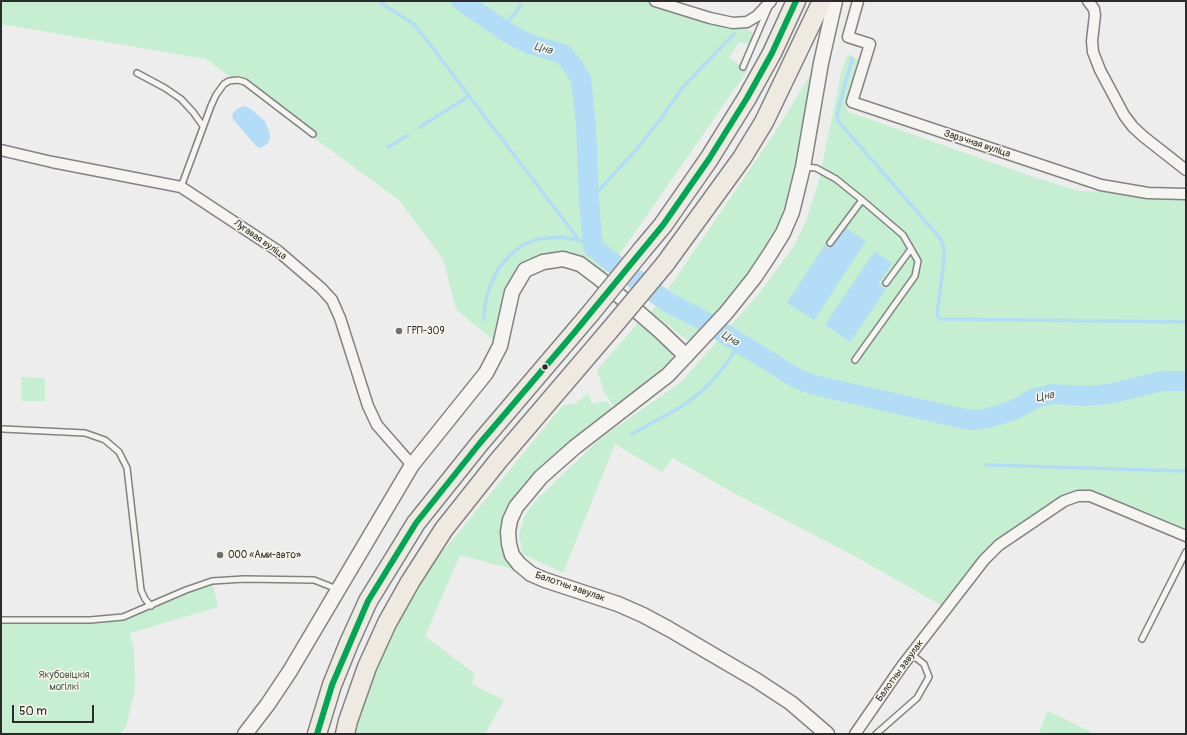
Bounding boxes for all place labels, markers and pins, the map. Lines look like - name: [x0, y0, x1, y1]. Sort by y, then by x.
- place label: ГРП-309: [407, 325, 445, 337]
- marker: ГРП-309: [394, 326, 404, 336]
- unlabelled marker: [540, 362, 550, 372]
- place label: ООО «Ами-авто»: [228, 549, 301, 561]
- marker: ООО «Ами-авто»: [215, 550, 225, 560]

